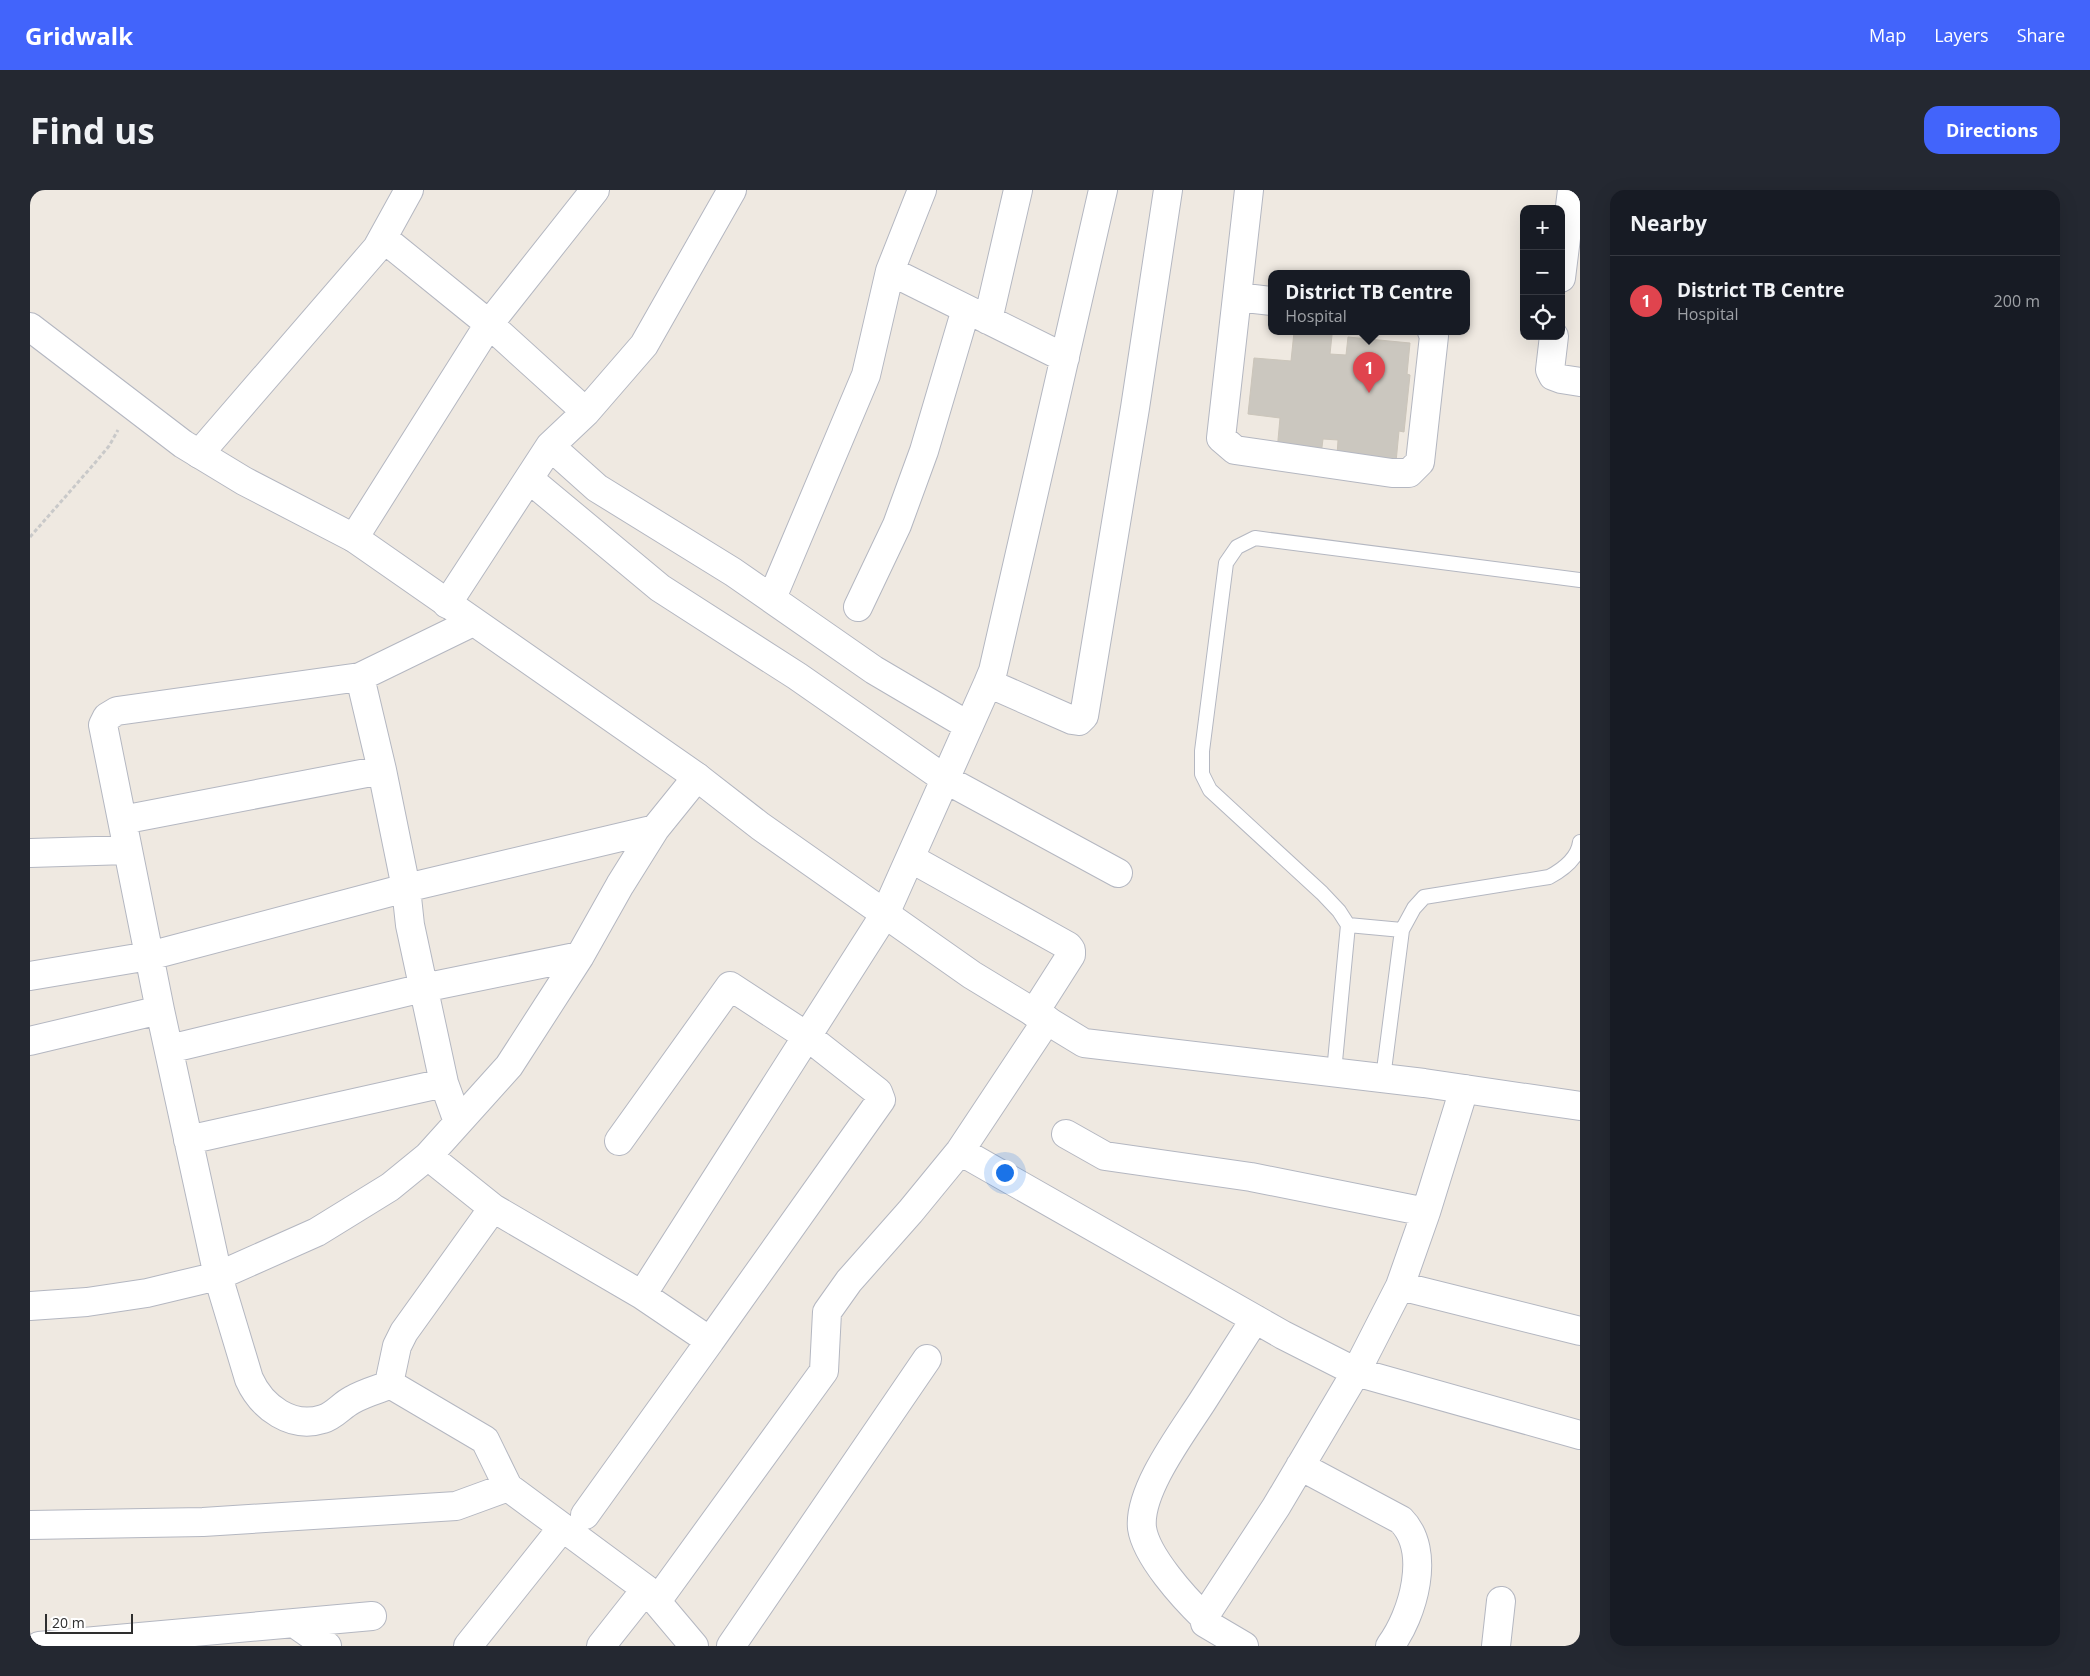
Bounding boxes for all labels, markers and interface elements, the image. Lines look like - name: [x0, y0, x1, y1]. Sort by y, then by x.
- text: Gridwalk: [25, 19, 133, 52]
- text: Map: [1869, 23, 1906, 47]
- text: Layers: [1934, 23, 1989, 47]
- text: Share: [2017, 23, 2065, 47]
- button: Directions: [1924, 106, 2060, 154]
- text: Find us: [30, 107, 155, 154]
- map controls: [1520, 205, 1565, 340]
- button: +: [1520, 205, 1565, 250]
- text: Nearby: [1630, 209, 1707, 237]
- button: −: [1520, 250, 1565, 295]
- popup: [1268, 270, 1470, 335]
- text: District TB Centre: [1677, 277, 1845, 303]
- text: District TB Centre: [1285, 279, 1453, 305]
- text: 1: [1641, 290, 1651, 312]
- text: 200 m: [1994, 290, 2040, 312]
- button: locate: [1520, 295, 1565, 340]
- text: Hospital: [1677, 303, 1739, 325]
- text: Hospital: [1285, 305, 1347, 327]
- pin: 1: [1353, 352, 1385, 393]
- your location: [992, 1160, 1018, 1186]
- scale bar: [45, 1611, 132, 1634]
- text: 20 m: [52, 1613, 85, 1632]

